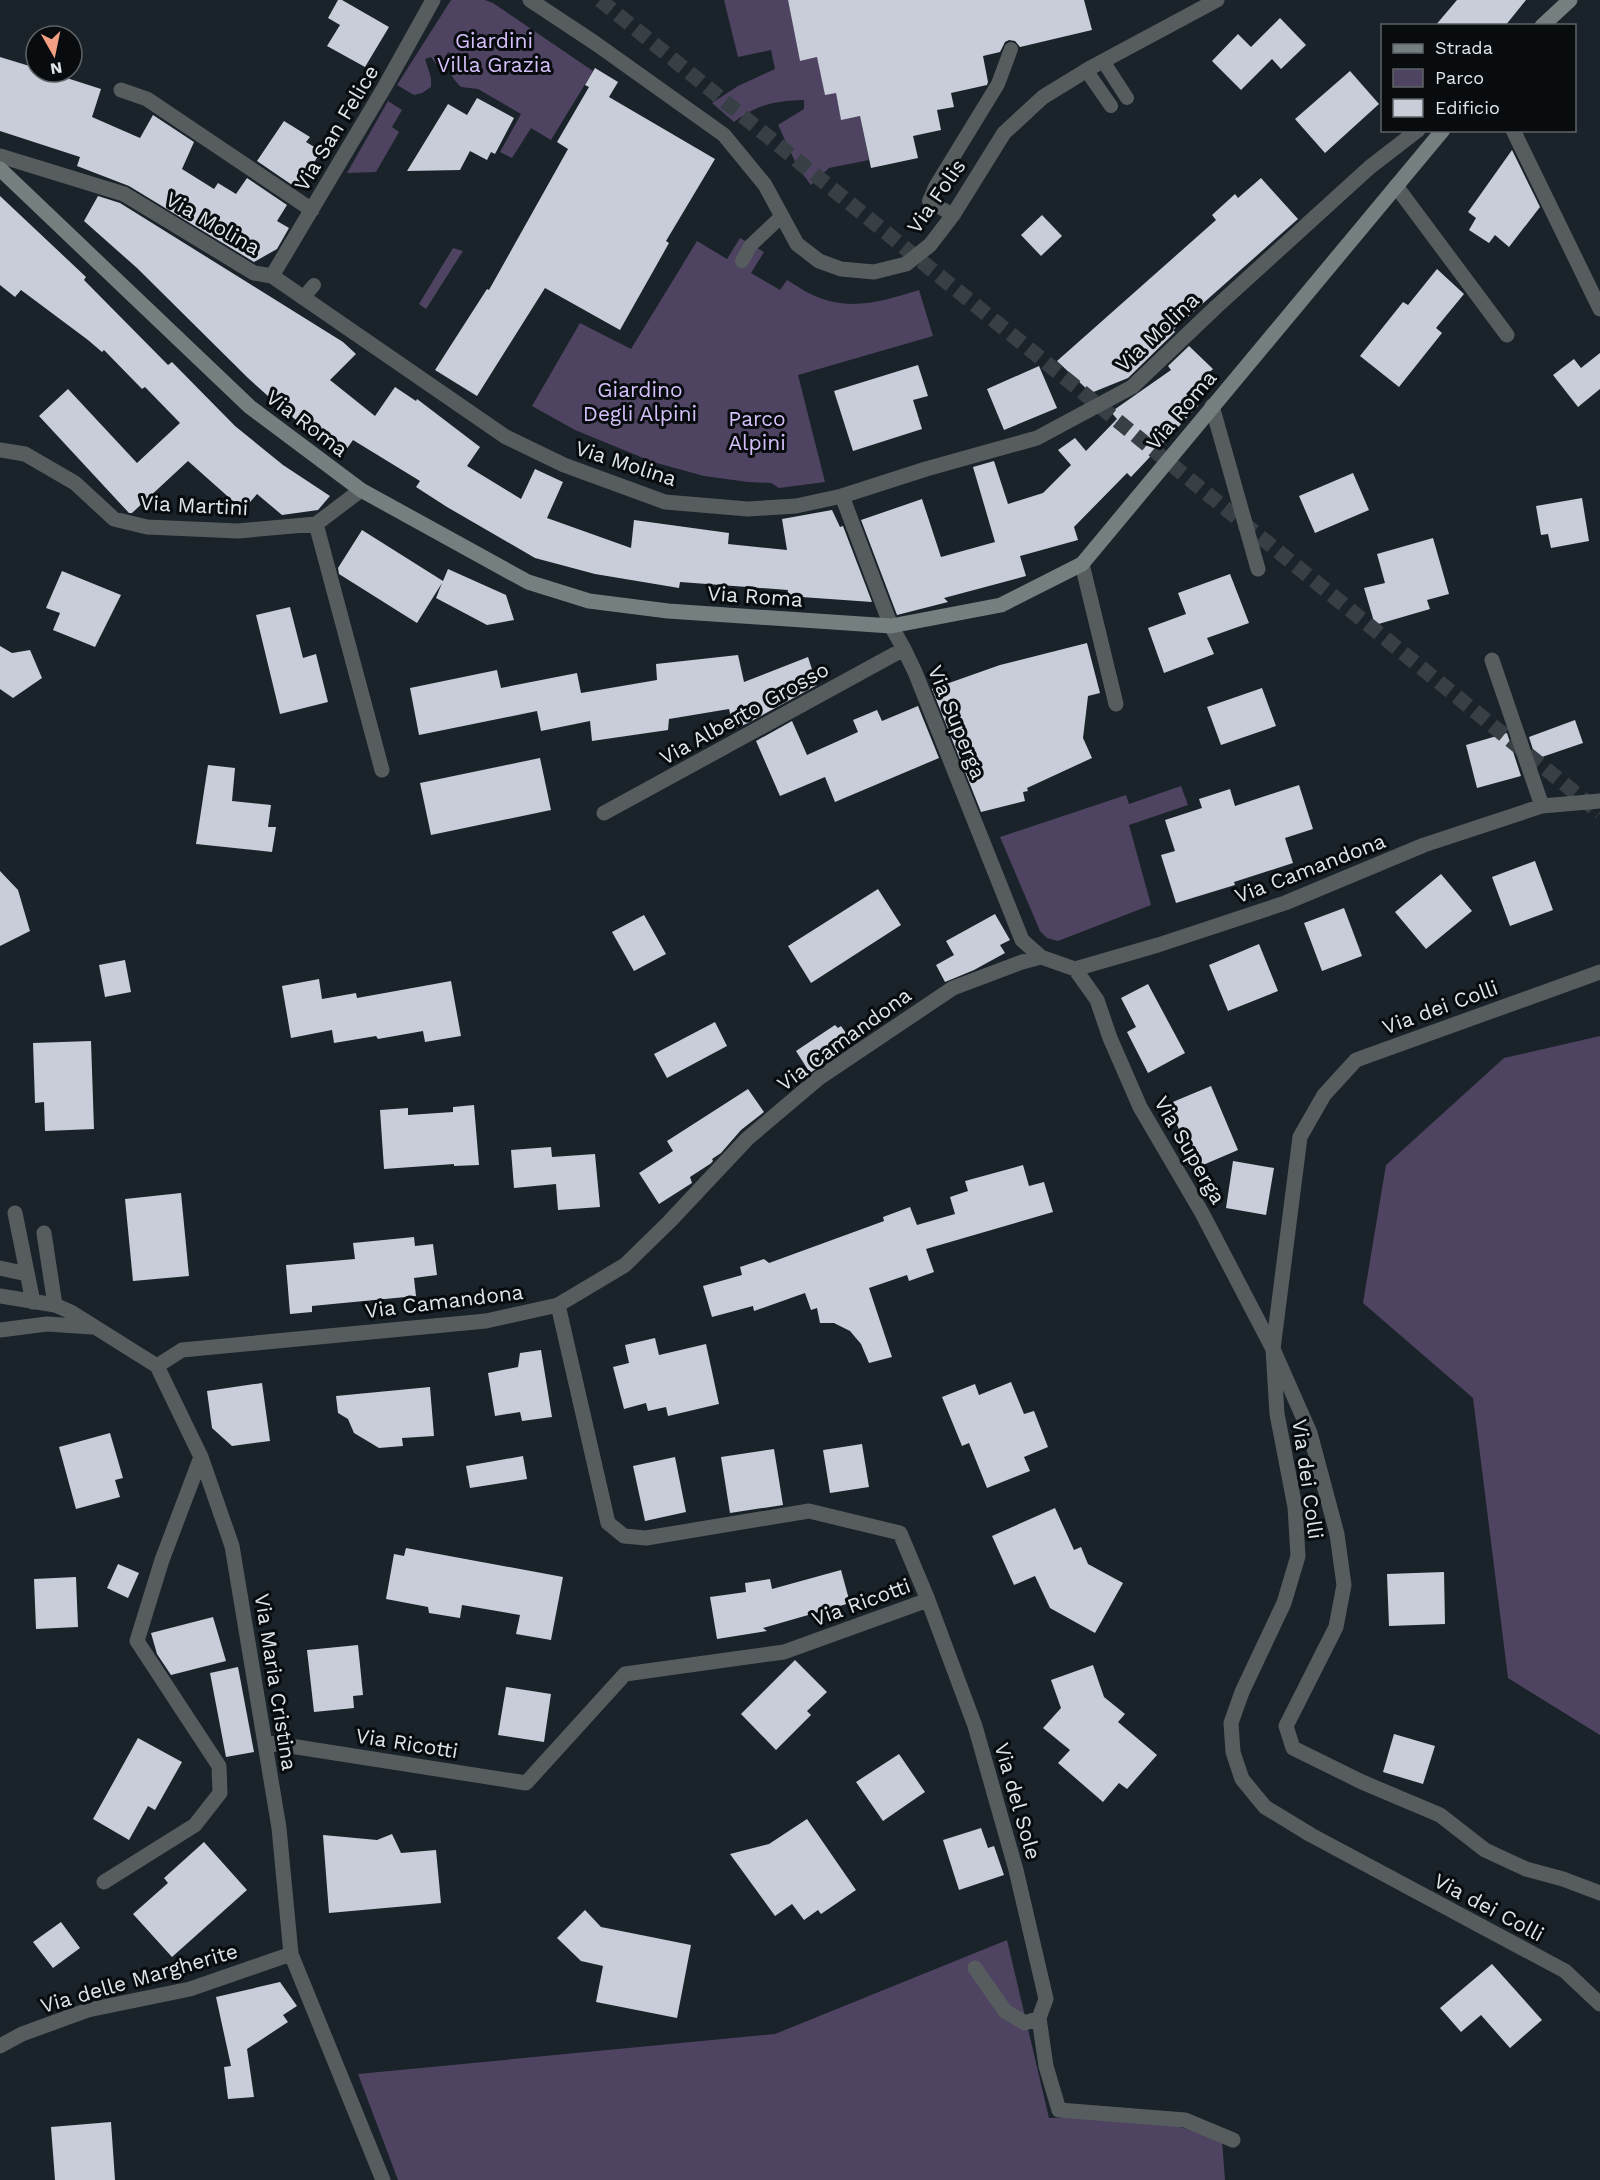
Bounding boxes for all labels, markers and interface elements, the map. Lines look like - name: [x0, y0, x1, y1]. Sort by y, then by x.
- north arrow: [24, 24, 84, 84]
- legend: [1381, 24, 1576, 132]
- park label: Giardini Villa Grazia: [437, 28, 551, 77]
- text: Strada: [1435, 37, 1493, 58]
- text: N: [49, 58, 64, 79]
- street label: Via San Felice: [289, 60, 383, 196]
- text: Parco: [1435, 67, 1484, 88]
- text: Edificio: [1435, 97, 1500, 118]
- street label: Via Folis: [901, 154, 971, 238]
- street label: Via Molina: [161, 186, 265, 260]
- street label: Via Molina: [1110, 287, 1204, 377]
- street label: Via Roma: [1141, 365, 1221, 455]
- park label: Giardino Degli Alpini: [583, 377, 697, 426]
- street label: Via Roma: [261, 384, 353, 462]
- park label: Parco Alpini: [728, 406, 786, 455]
- street label: Via Molina: [572, 435, 680, 491]
- street label: Via Martini: [139, 490, 249, 520]
- street label: Via Roma: [706, 580, 804, 612]
- street label: Via Alberto Grosso: [655, 656, 833, 770]
- street label: Via Superga: [923, 661, 991, 783]
- street label: Via Camandona: [1231, 828, 1389, 908]
- street label: Via dei Colli: [1379, 975, 1501, 1039]
- street label: Via Camandona: [772, 982, 916, 1096]
- street label: Via Superga: [1149, 1092, 1231, 1209]
- street label: Via Camandona: [363, 1279, 525, 1323]
- street label: Via dei Colli: [1287, 1417, 1329, 1541]
- street label: Via Ricotti: [808, 1573, 914, 1631]
- street label: Via Maria Cristina: [250, 1592, 302, 1772]
- street label: Via Ricotti: [354, 1723, 460, 1763]
- street label: Via del Sole: [989, 1740, 1047, 1862]
- street label: Via dei Colli: [1430, 1868, 1548, 1946]
- street label: Via delle Margherite: [37, 1938, 241, 2018]

